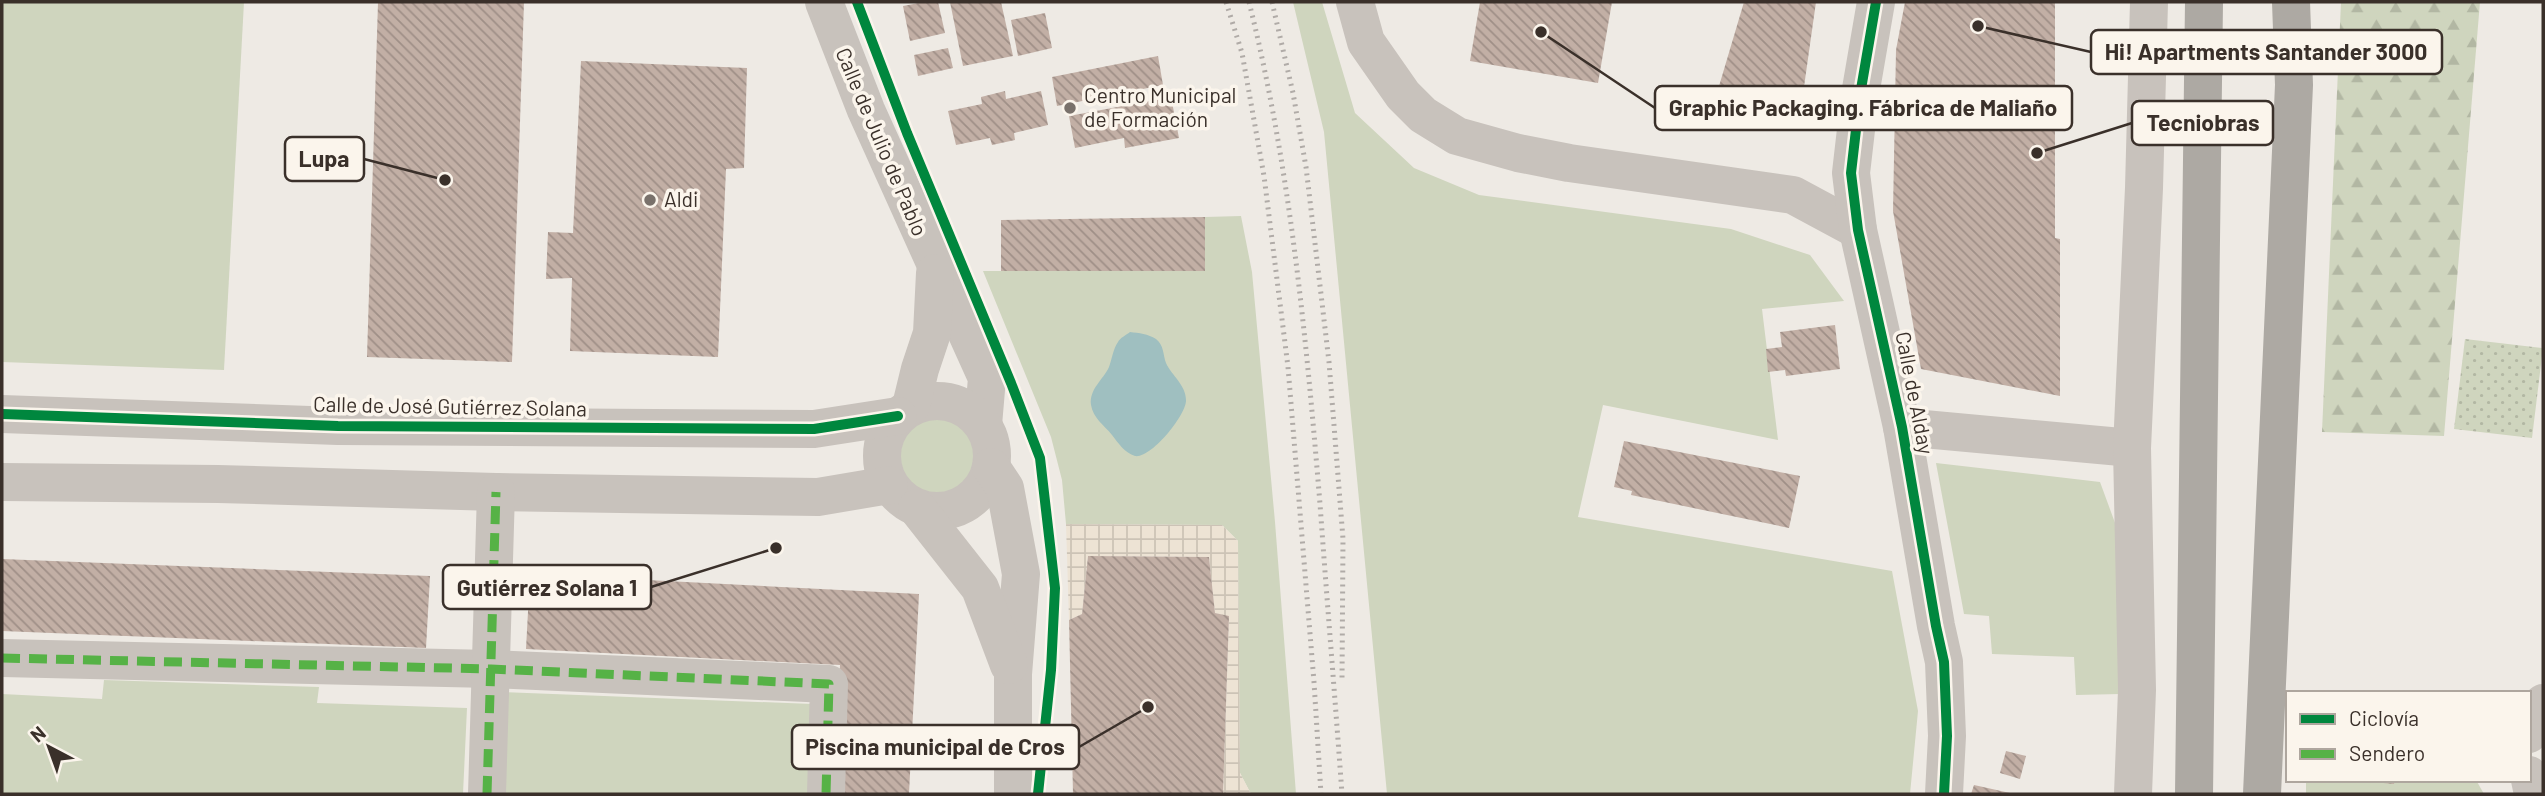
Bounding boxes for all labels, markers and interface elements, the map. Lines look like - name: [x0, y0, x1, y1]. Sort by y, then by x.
- callout: Hi! Apartments Santander 3000: [2091, 30, 2442, 74]
- text: Hi! Apartments Santander 3000: [2105, 37, 2427, 65]
- street label: Calle de Julio de Pablo: [831, 43, 933, 239]
- place label: Centro Municipal de Formación: [1084, 82, 1236, 131]
- callout: Graphic Packaging. Fábrica de Maliaño: [1655, 86, 2072, 130]
- text: Graphic Packaging. Fábrica de Maliaño: [1669, 93, 2057, 121]
- marker: Centro Municipal de Formación: [1062, 100, 1078, 116]
- callout: Tecniobras: [2132, 101, 2273, 145]
- text: Tecniobras: [2146, 108, 2260, 136]
- callout: Lupa: [285, 137, 364, 181]
- text: Lupa: [299, 144, 349, 172]
- place label: Aldi: [664, 186, 698, 211]
- marker: Aldi: [642, 192, 658, 208]
- street label: Calle de Alday: [1891, 329, 1940, 457]
- street label: Calle de José Gutiérrez Solana: [313, 391, 587, 420]
- callout: Gutiérrez Solana 1: [443, 565, 651, 609]
- text: Gutiérrez Solana 1: [457, 573, 637, 601]
- legend: [2286, 691, 2531, 782]
- text: Ciclovía: [2349, 705, 2419, 730]
- north arrow: [14, 712, 84, 782]
- text: N: [25, 721, 50, 747]
- callout: Piscina municipal de Cros: [792, 725, 1079, 769]
- text: Piscina municipal de Cros: [805, 732, 1065, 760]
- text: Sendero: [2349, 740, 2425, 765]

